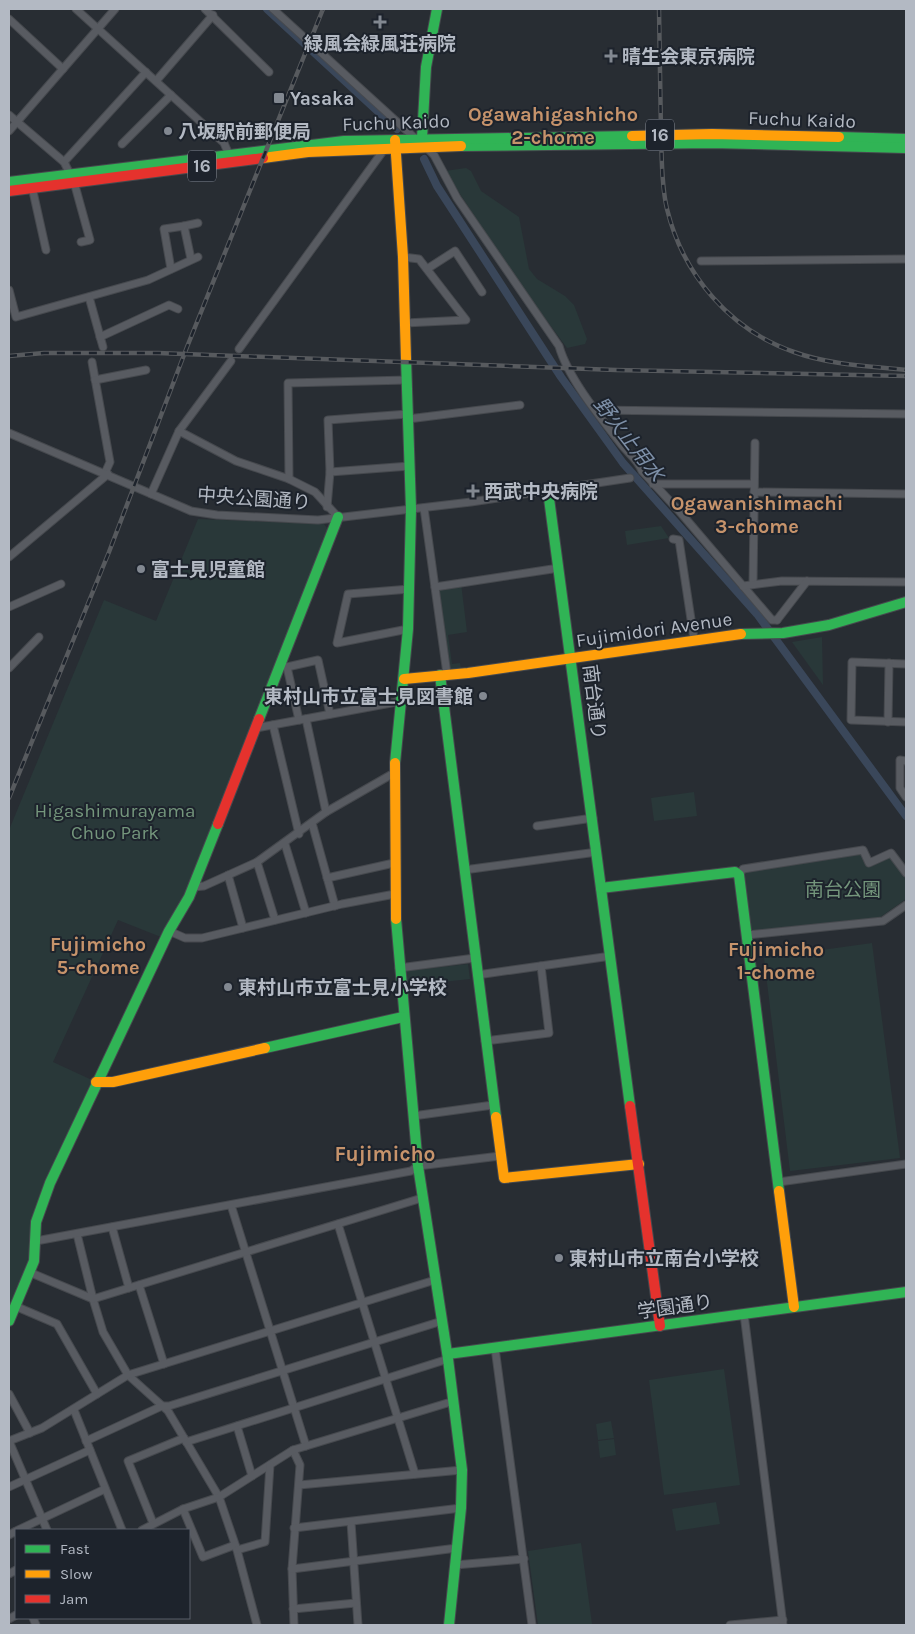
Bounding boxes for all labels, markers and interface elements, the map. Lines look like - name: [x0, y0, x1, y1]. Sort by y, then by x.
- marker: 緑風会緑風荘病院: [373, 15, 387, 29]
- place label: 緑風会緑風荘病院: [304, 33, 456, 55]
- place label: 晴生会東京病院: [622, 46, 755, 68]
- marker: 晴生会東京病院: [604, 49, 618, 63]
- place label: Yasaka: [290, 88, 354, 110]
- marker: Yasaka: [272, 91, 286, 105]
- district label: Ogawahigashicho 2-chome: [468, 103, 638, 149]
- street label: Fuchu Kaido: [748, 107, 856, 133]
- street label: Fuchu Kaido: [342, 110, 450, 136]
- road number: 16: [646, 120, 674, 150]
- place label: 八坂駅前郵便局: [178, 121, 311, 143]
- marker: 八坂駅前郵便局: [162, 125, 174, 137]
- road number: 16: [188, 150, 216, 182]
- water label: 野火止用水: [589, 393, 670, 487]
- place label: 西武中央病院: [484, 481, 598, 503]
- street label: 中央公園通り: [196, 484, 312, 514]
- marker: 西武中央病院: [466, 484, 480, 498]
- district label: Ogawanishimachi 3-chome: [671, 492, 843, 538]
- place label: 富士見児童館: [151, 559, 265, 581]
- marker: 富士見児童館: [135, 563, 147, 575]
- street label: Fujimidori Avenue: [575, 608, 734, 652]
- street label: 南台通り: [578, 663, 610, 741]
- place label: 東村山市立富士見図書館: [264, 686, 473, 708]
- marker: 東村山市立富士見図書館: [477, 690, 489, 702]
- park label: Higashimurayama Chuo Park: [35, 800, 195, 844]
- park label: 南台公園: [805, 879, 881, 901]
- district label: Fujimicho 5-chome: [50, 933, 146, 979]
- district label: Fujimicho 1-chome: [728, 938, 824, 984]
- place label: 東村山市立富士見小学校: [238, 977, 447, 999]
- marker: 東村山市立富士見小学校: [222, 981, 234, 993]
- district label: Fujimicho: [335, 1142, 435, 1166]
- place label: 東村山市立南台小学校: [569, 1248, 759, 1270]
- marker: 東村山市立南台小学校: [553, 1252, 565, 1264]
- street label: 学園通り: [636, 1291, 714, 1323]
- legend: [15, 1529, 190, 1619]
- text: Fast: [60, 1540, 90, 1558]
- text: Slow: [60, 1565, 92, 1583]
- text: Jam: [60, 1590, 88, 1608]

